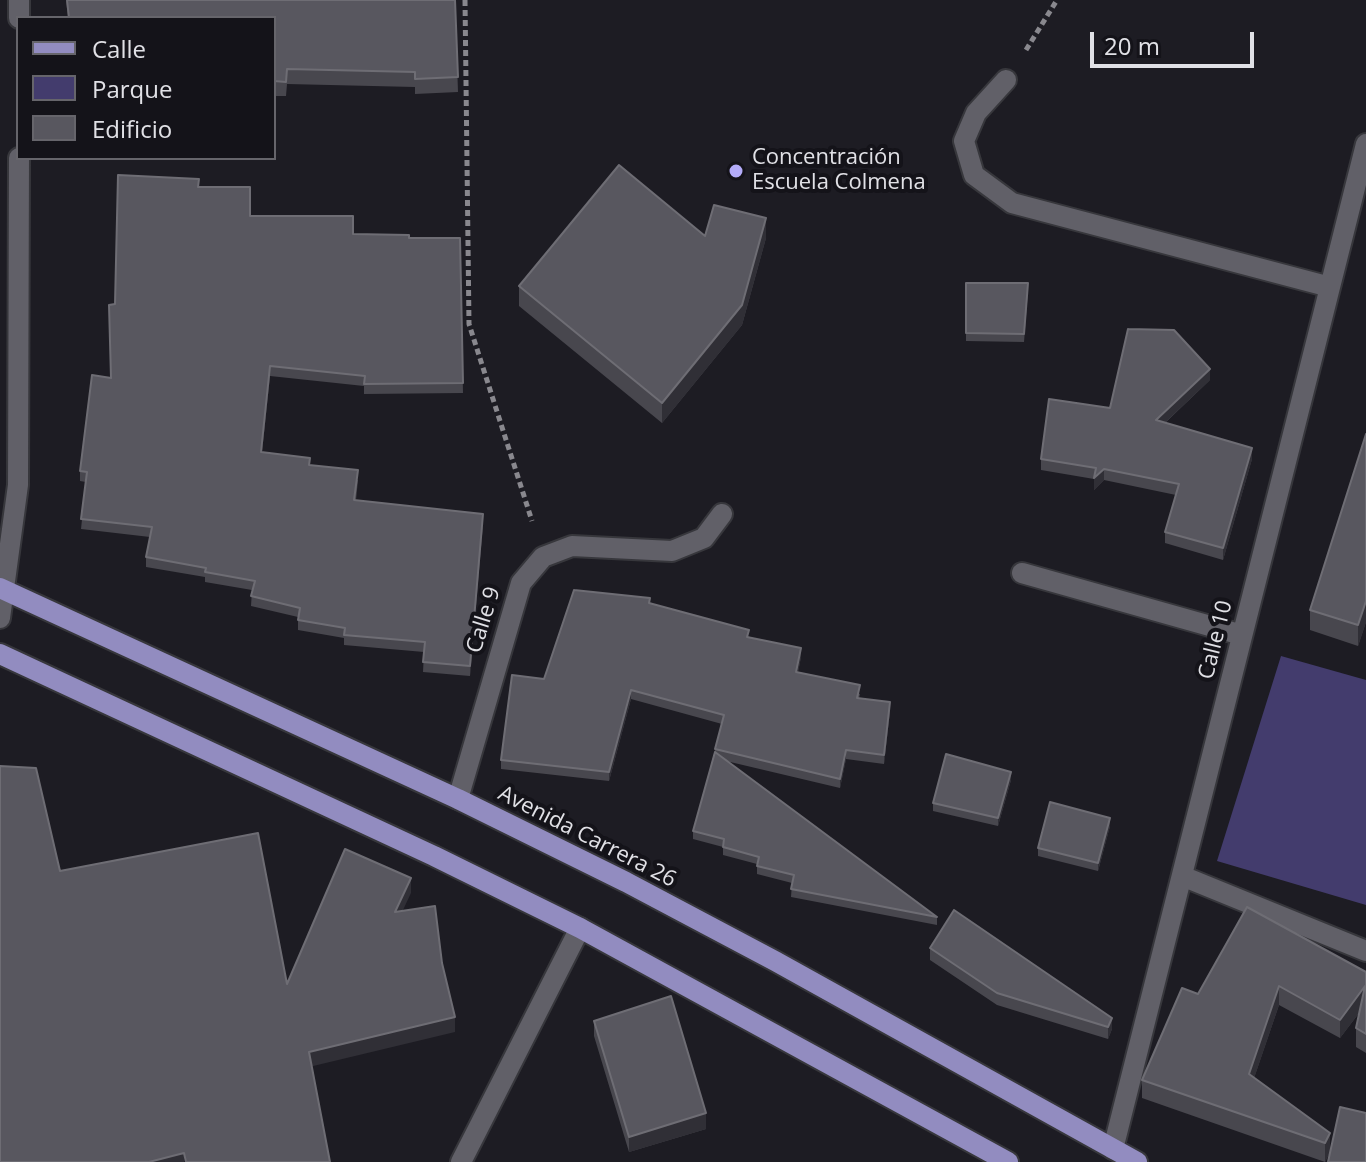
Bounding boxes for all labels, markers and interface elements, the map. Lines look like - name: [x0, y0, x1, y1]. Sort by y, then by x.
- legend: [16, 16, 276, 160]
- scale bar: [1094, 16, 1258, 66]
- text: 20 m: [1104, 29, 1160, 62]
- text: Calle: [92, 32, 146, 65]
- text: Parque: [92, 72, 172, 105]
- text: Edificio: [92, 112, 172, 145]
- place label: Concentración Escuela Colmena: [752, 145, 926, 196]
- marker: Concentración Escuela Colmena: [727, 162, 745, 180]
- street label: Calle 9: [461, 584, 507, 656]
- street label: Calle 10: [1193, 598, 1239, 682]
- street label: Avenida Carrera 26: [494, 781, 680, 893]

